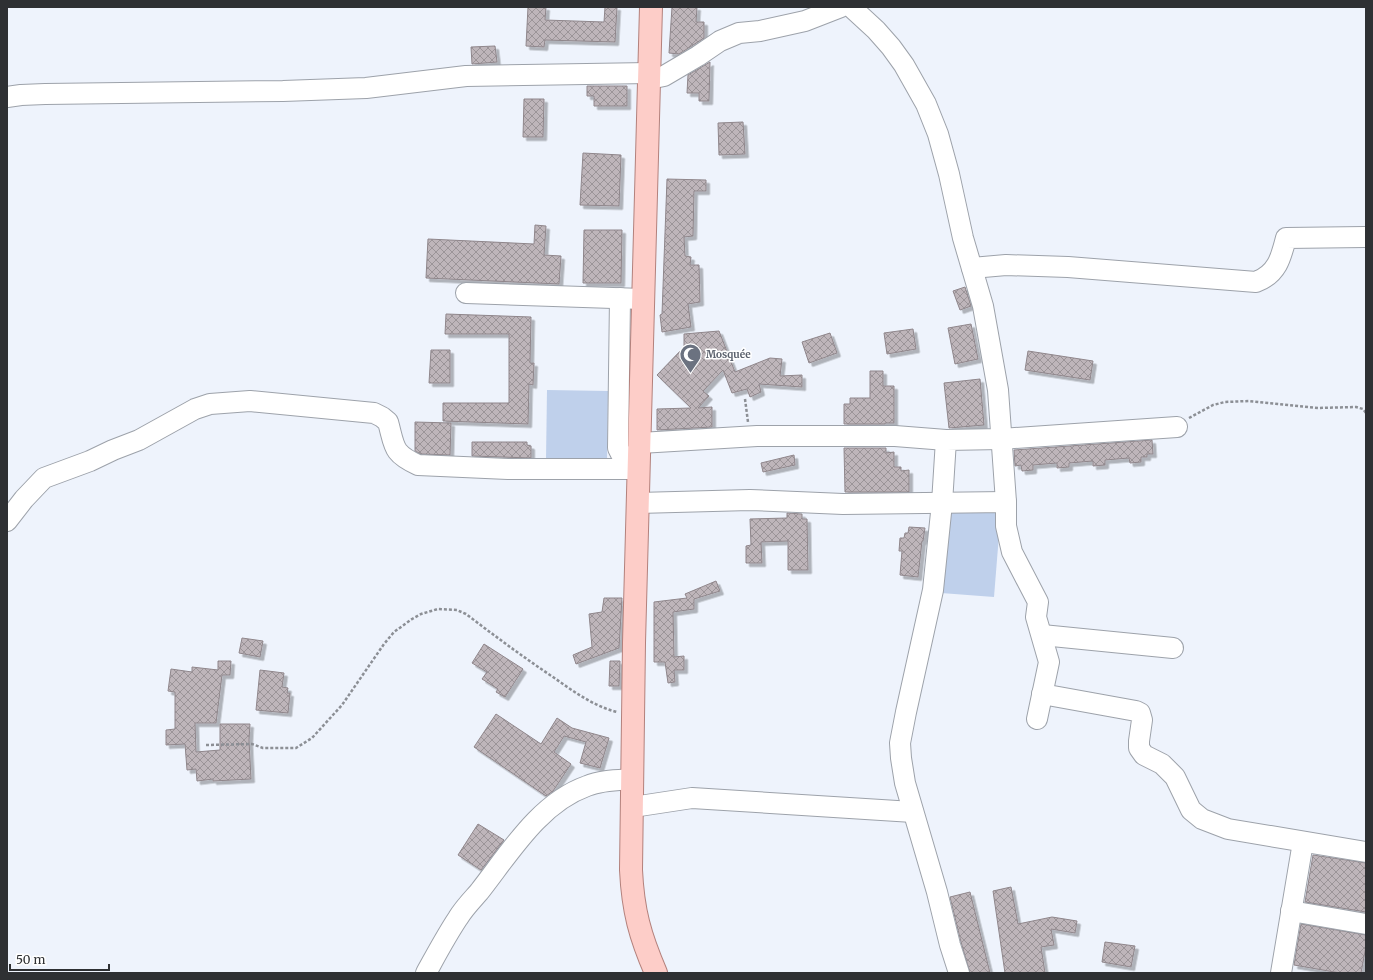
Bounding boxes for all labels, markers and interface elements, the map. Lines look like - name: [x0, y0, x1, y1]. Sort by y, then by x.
- mosque icon: Mosquée: [677, 341, 703, 374]
- place label: Mosquée: [706, 348, 751, 361]
- scale bar: [10, 946, 109, 972]
- text: 50 m: [16, 952, 45, 967]

